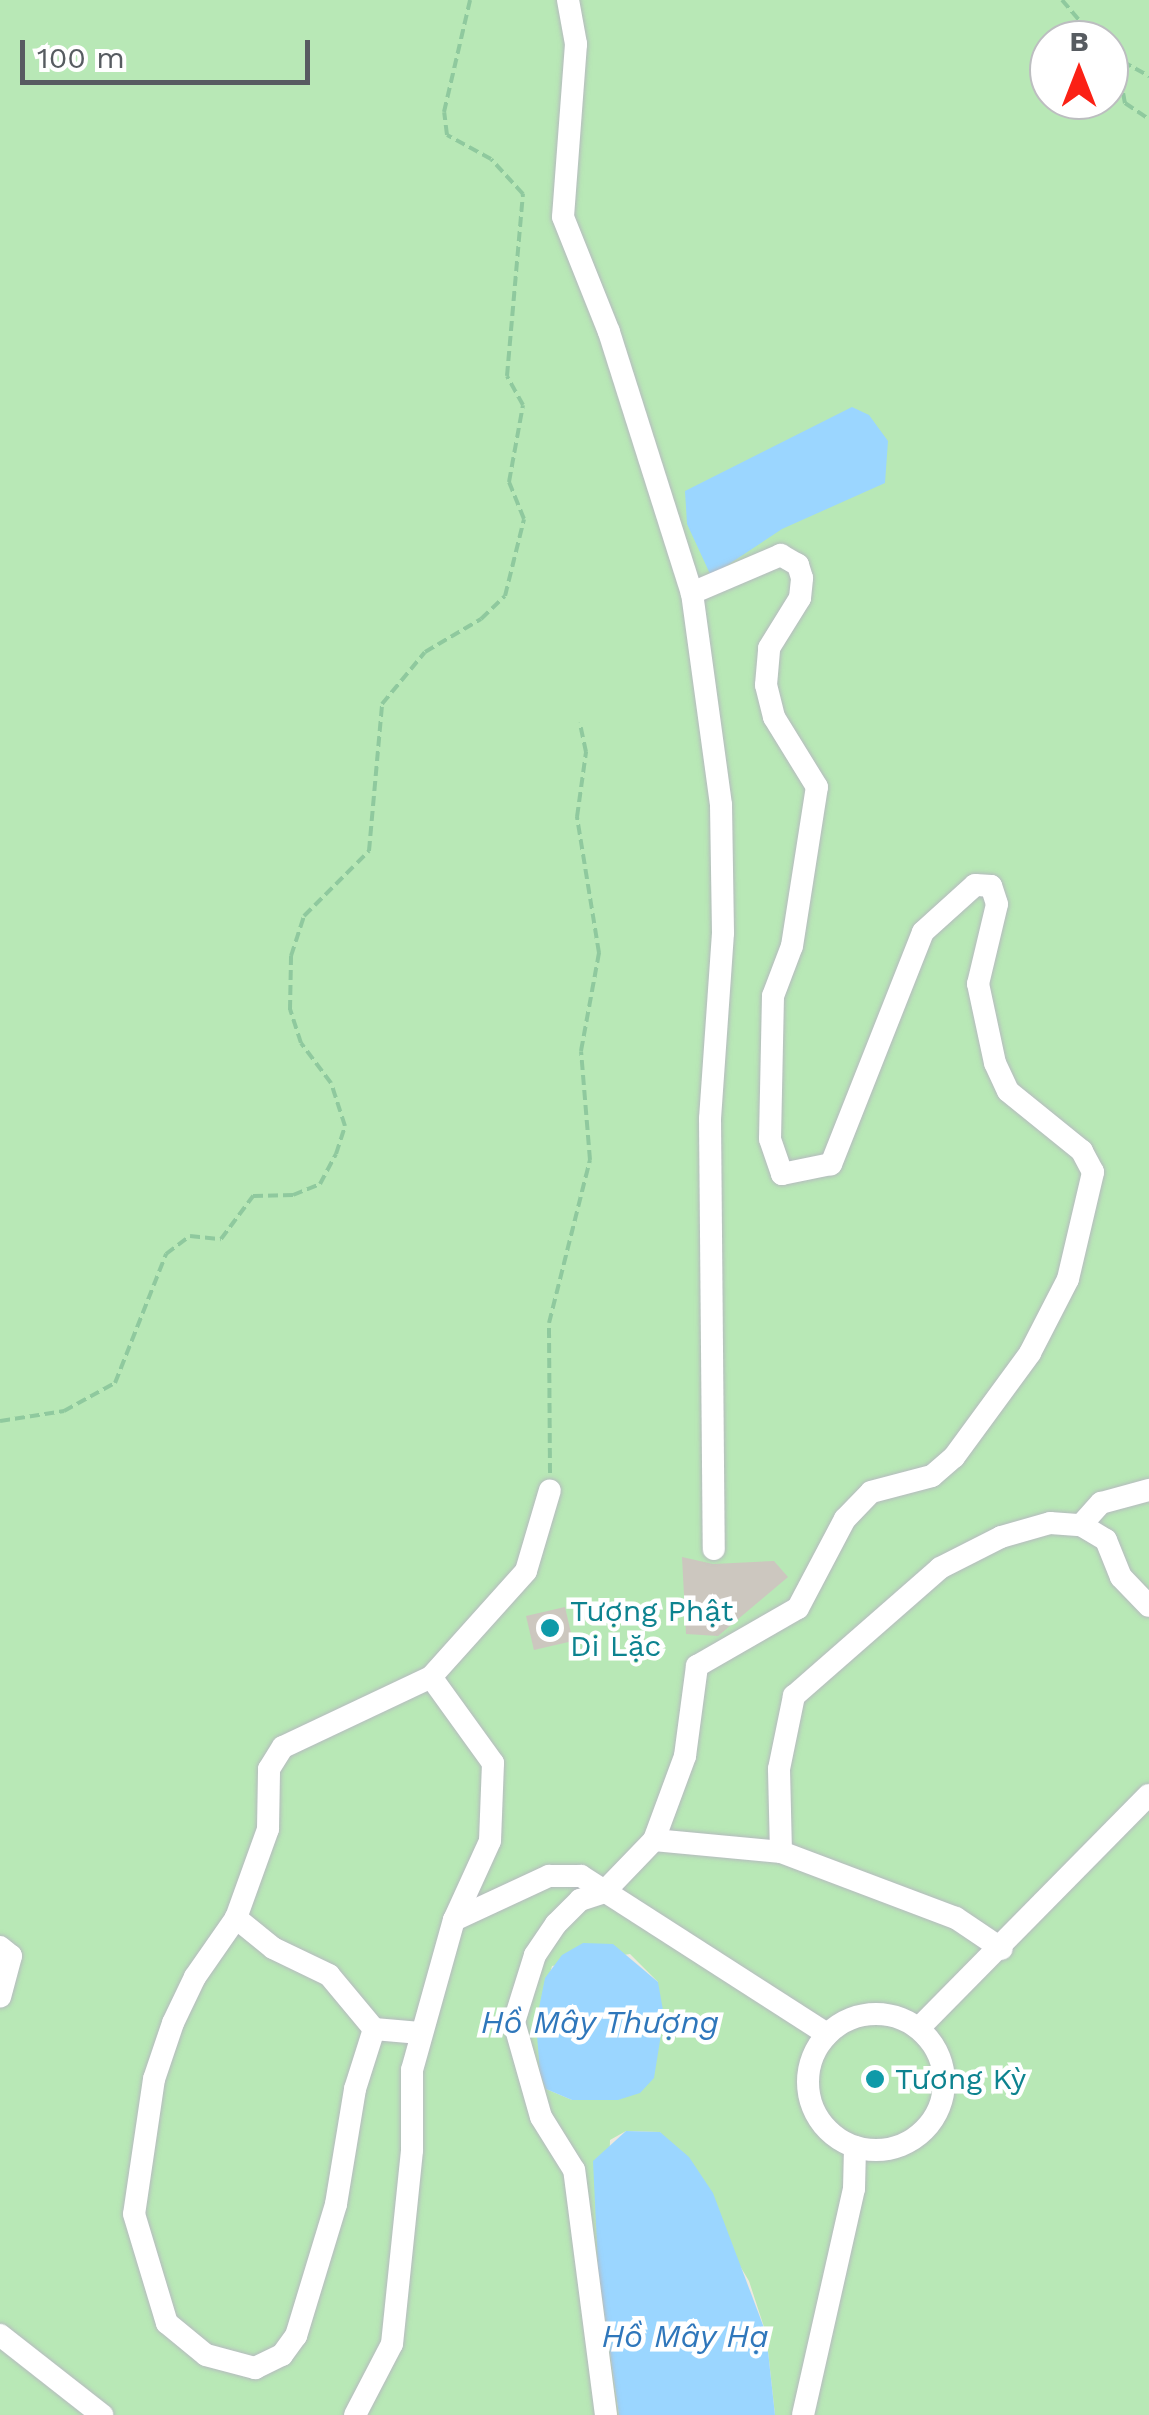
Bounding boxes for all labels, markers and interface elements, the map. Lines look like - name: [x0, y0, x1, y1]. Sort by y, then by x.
- scale bar: [25, 20, 315, 82]
- north arrow: [1029, 20, 1129, 120]
- text: B: [1069, 25, 1089, 58]
- text: 100 m: [37, 40, 125, 75]
- place label: Tượng Phật Di Lặc: [570, 1593, 733, 1664]
- marker: Tượng Phật Di Lặc: [539, 1617, 561, 1639]
- water label: Hồ Mây Thượng: [480, 2003, 720, 2041]
- place label: Tương Kỳ: [895, 2061, 1026, 2097]
- marker: Tương Kỳ: [864, 2068, 886, 2090]
- water label: Hồ Mây Hạ: [601, 2317, 769, 2355]

